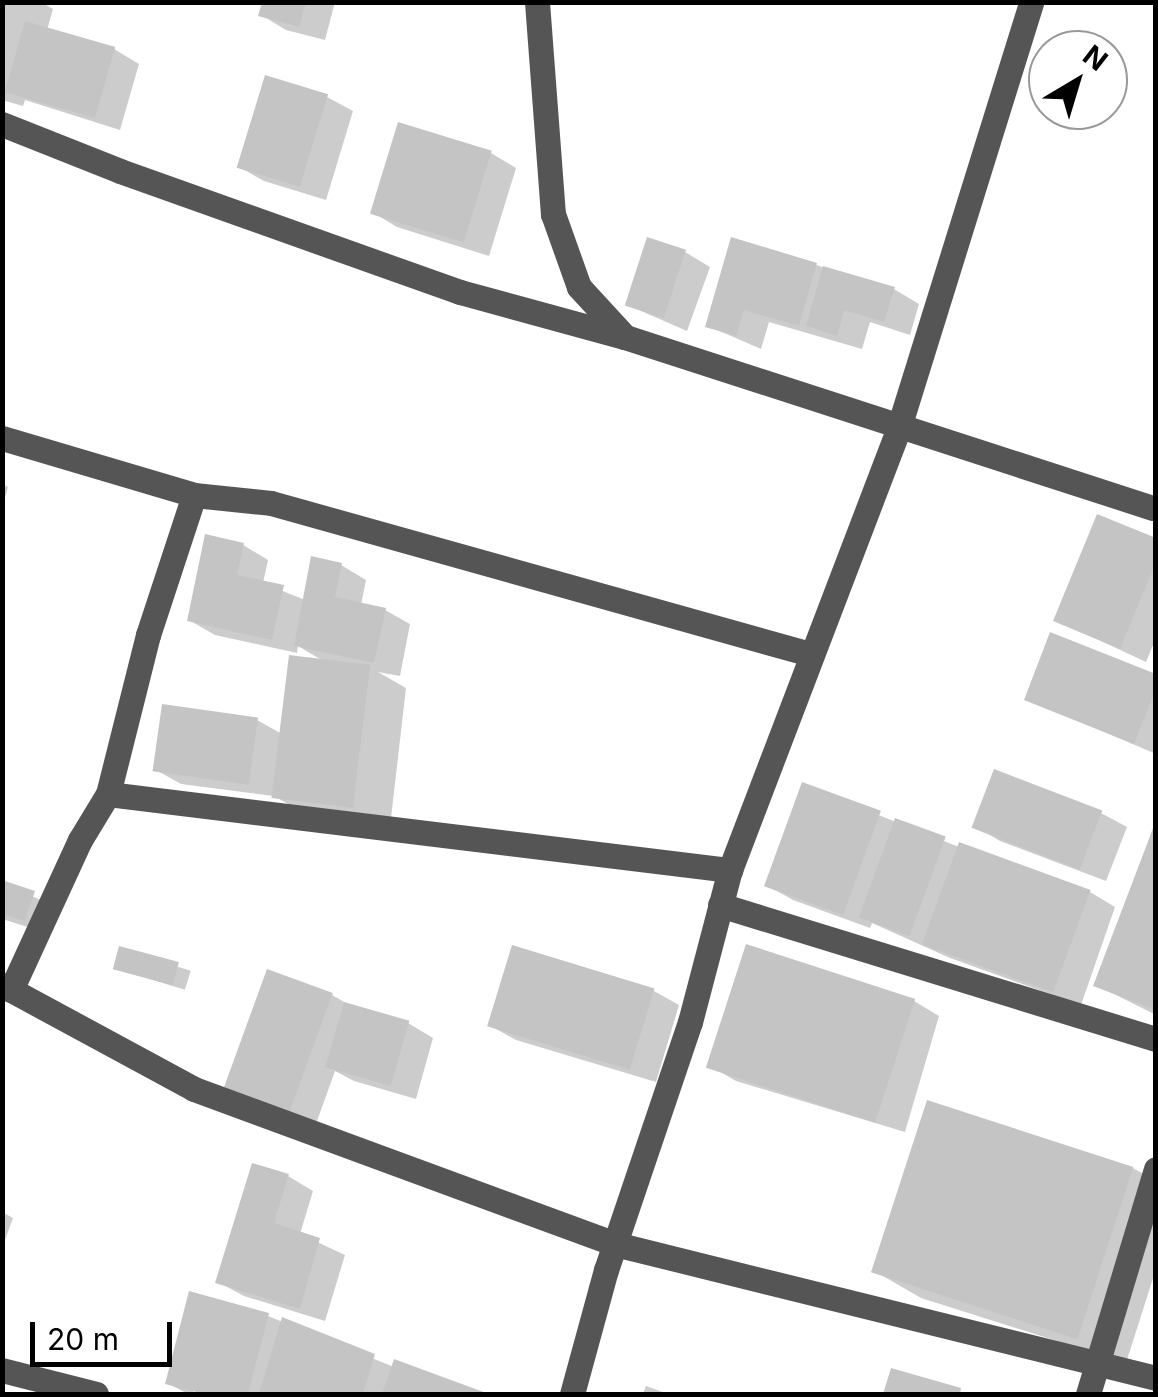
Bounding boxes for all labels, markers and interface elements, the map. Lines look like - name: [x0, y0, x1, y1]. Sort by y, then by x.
- north arrow: [1028, 30, 1128, 130]
- text: N: [1076, 38, 1114, 78]
- scale bar: [35, 1302, 178, 1364]
- text: 20 m: [47, 1321, 119, 1357]

